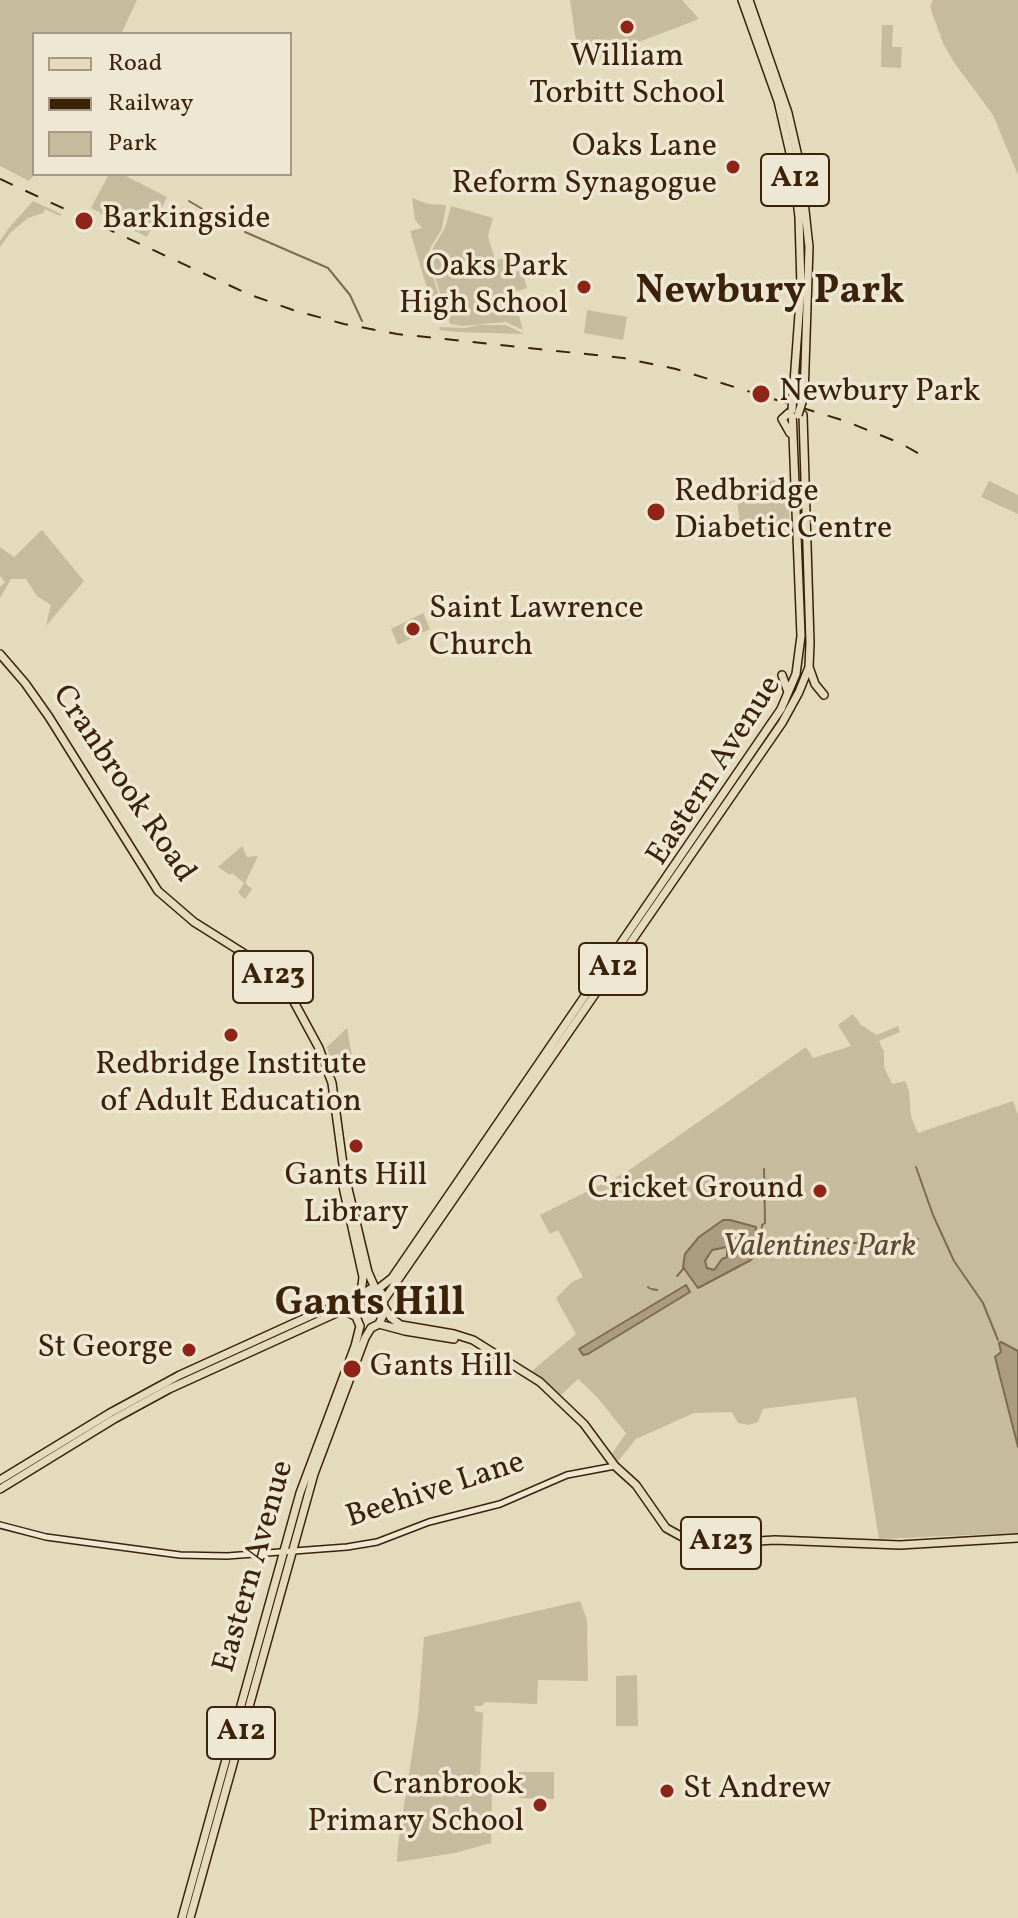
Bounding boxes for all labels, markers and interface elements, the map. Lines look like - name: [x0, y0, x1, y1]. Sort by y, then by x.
- marker: William Torbitt School: [618, 18, 636, 36]
- legend: [32, 32, 292, 176]
- place label: William Torbitt School: [529, 40, 725, 115]
- text: Road: [108, 47, 162, 81]
- text: Railway: [108, 87, 194, 121]
- text: Park: [108, 127, 157, 161]
- place label: Oaks Lane Reform Synagogue: [452, 130, 717, 205]
- road number: A12: [761, 154, 829, 206]
- marker: Oaks Lane Reform Synagogue: [724, 158, 742, 176]
- place label: Barkingside: [102, 202, 270, 240]
- marker: Barkingside: [73, 210, 95, 232]
- place label: Oaks Park High School: [399, 250, 568, 325]
- district label: Newbury Park: [636, 271, 904, 319]
- marker: Oaks Park High School: [575, 278, 593, 296]
- place label: Newbury Park: [779, 375, 980, 413]
- marker: Newbury Park: [750, 383, 772, 405]
- place label: Redbridge Diabetic Centre: [674, 475, 892, 550]
- marker: Redbridge Diabetic Centre: [645, 501, 667, 523]
- place label: Saint Lawrence Church: [429, 592, 644, 667]
- marker: Saint Lawrence Church: [404, 620, 422, 638]
- street label: Eastern Avenue: [640, 670, 792, 874]
- street label: Cranbrook Road: [42, 679, 202, 891]
- road number: A12: [579, 943, 647, 995]
- road number: A123: [233, 951, 313, 1003]
- marker: Redbridge Institute of Adult Education: [222, 1026, 240, 1044]
- place label: Redbridge Institute of Adult Education: [95, 1048, 367, 1123]
- marker: Gants Hill Library: [347, 1137, 365, 1155]
- place label: Gants Hill Library: [285, 1159, 427, 1234]
- place label: Cricket Ground: [588, 1172, 804, 1210]
- marker: Cricket Ground: [811, 1182, 829, 1200]
- park label: Valentines Park: [722, 1230, 916, 1268]
- district label: Gants Hill: [275, 1283, 465, 1331]
- place label: St George: [37, 1331, 173, 1369]
- marker: St George: [180, 1341, 198, 1359]
- place label: Gants Hill: [370, 1350, 513, 1388]
- marker: Gants Hill: [341, 1358, 363, 1380]
- street label: Beehive Lane: [342, 1445, 530, 1539]
- street label: Eastern Avenue: [207, 1457, 305, 1677]
- road number: A123: [681, 1517, 761, 1569]
- road number: A12: [207, 1707, 275, 1759]
- place label: Cranbrook Primary School: [307, 1768, 524, 1843]
- place label: St Andrew: [683, 1772, 831, 1810]
- marker: St Andrew: [658, 1782, 676, 1800]
- marker: Cranbrook Primary School: [531, 1796, 549, 1814]

